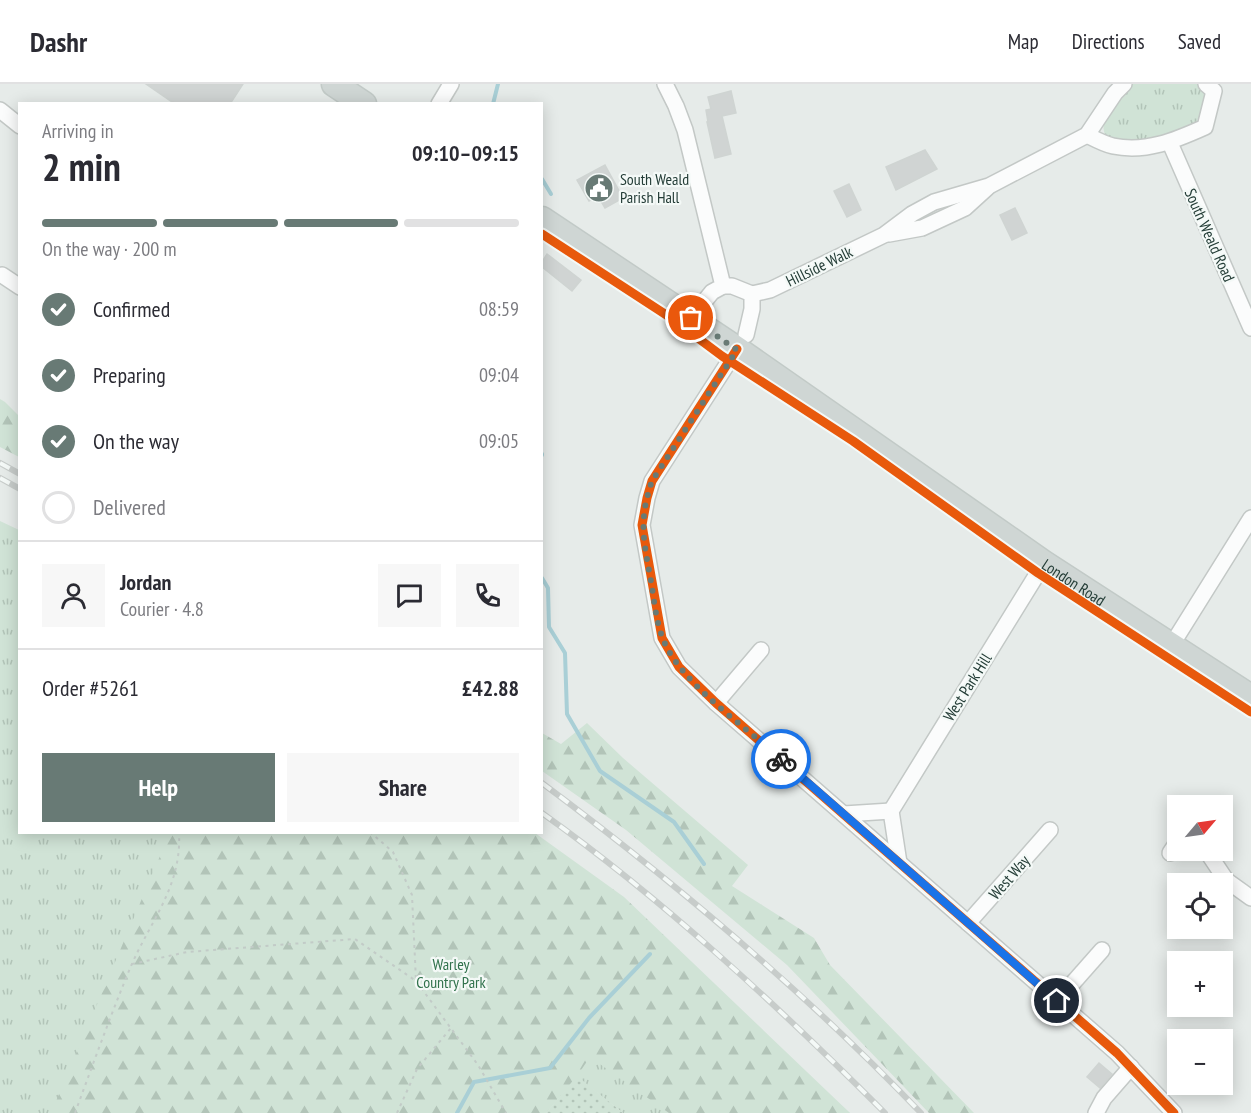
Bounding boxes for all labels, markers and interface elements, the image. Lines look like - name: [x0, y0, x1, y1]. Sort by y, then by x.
- text: Dashr: [30, 23, 87, 60]
- text: Map: [1008, 28, 1039, 55]
- text: Directions: [1072, 28, 1145, 55]
- text: Saved: [1178, 28, 1221, 55]
- text: Arriving in: [42, 118, 114, 144]
- text: 09:10–09:15: [412, 139, 519, 167]
- text: 2 min: [42, 141, 121, 192]
- place label: South Weald Parish Hall: [620, 169, 689, 207]
- public building icon: South Weald Parish Hall: [583, 172, 615, 204]
- street label: South Weald Road: [1181, 185, 1239, 285]
- text: On the way · 200 m: [42, 236, 177, 262]
- street label: Hillside Walk: [782, 241, 856, 291]
- pin: [665, 292, 716, 343]
- icon: check: [42, 293, 75, 326]
- text: Confirmed: [93, 295, 170, 323]
- text: 08:59: [479, 296, 519, 322]
- icon: bag: [674, 301, 707, 334]
- icon: check: [42, 359, 75, 392]
- text: Preparing: [93, 361, 166, 389]
- text: 09:04: [479, 362, 519, 388]
- icon: check: [42, 425, 75, 458]
- text: On the way: [93, 427, 179, 455]
- text: 09:05: [479, 428, 519, 454]
- text: Delivered: [93, 493, 166, 521]
- street label: London Road: [1038, 554, 1109, 610]
- button: person: [42, 564, 105, 627]
- button: chat: [378, 564, 441, 627]
- button: phone: [456, 564, 519, 627]
- text: Jordan: [120, 568, 171, 596]
- text: Courier · 4.8: [120, 596, 204, 622]
- street label: West Park Hill: [938, 649, 996, 725]
- text: Order #5261: [42, 674, 139, 702]
- text: £42.88: [462, 674, 519, 702]
- courier: [751, 729, 811, 789]
- icon: bike: [765, 743, 798, 776]
- button: Help: [42, 753, 275, 822]
- button: Share: [287, 753, 519, 822]
- north arrow: [1167, 795, 1233, 861]
- map controls: [1167, 795, 1233, 1095]
- street label: West Way: [984, 851, 1034, 903]
- button: locate: [1167, 873, 1233, 939]
- button: +: [1167, 951, 1233, 1017]
- park label: Warley Country Park: [416, 954, 486, 992]
- pin: [1031, 975, 1082, 1026]
- icon: home: [1040, 984, 1073, 1017]
- button: −: [1167, 1029, 1233, 1095]

